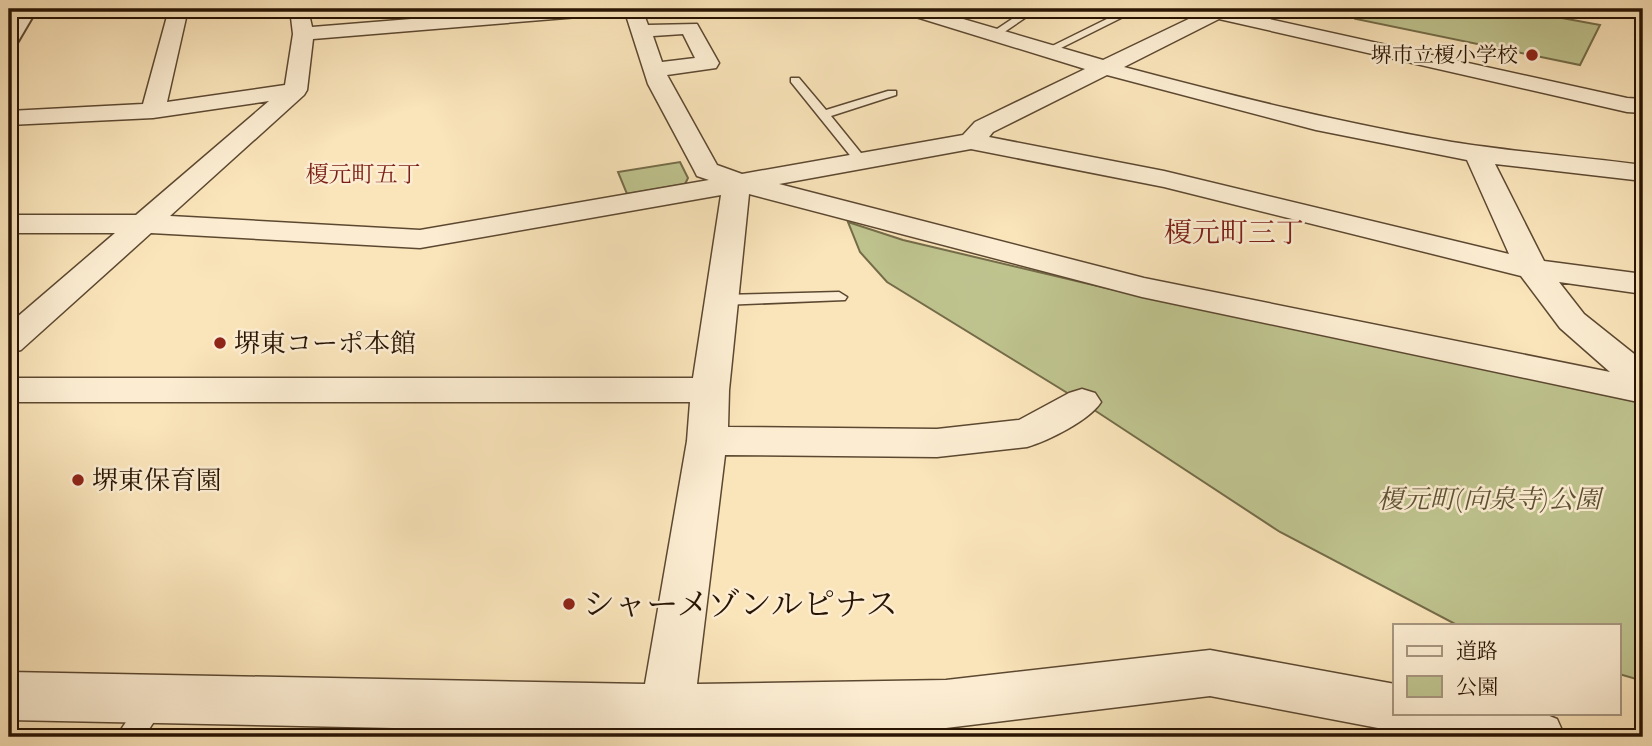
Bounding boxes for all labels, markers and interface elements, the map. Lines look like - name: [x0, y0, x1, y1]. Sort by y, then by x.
- place label: 堺市立榎小学校: [1371, 42, 1518, 72]
- marker: 堺市立榎小学校: [1524, 47, 1540, 63]
- district label: 榎元町五丁: [306, 160, 421, 193]
- district label: 榎元町三丁: [1164, 215, 1304, 255]
- place label: 堺東コーポ本館: [234, 327, 416, 364]
- marker: 堺東コーポ本館: [212, 335, 228, 351]
- place label: 堺東保育園: [92, 464, 222, 501]
- marker: 堺東保育園: [70, 472, 86, 488]
- park label: 榎元町(向泉寺)公園: [1378, 483, 1604, 520]
- place label: シャーメゾンルピナス: [583, 584, 898, 630]
- marker: シャーメゾンルピナス: [561, 596, 577, 612]
- legend: [1393, 624, 1620, 714]
- text: 道路: [1456, 638, 1498, 668]
- text: 公園: [1456, 674, 1498, 704]

